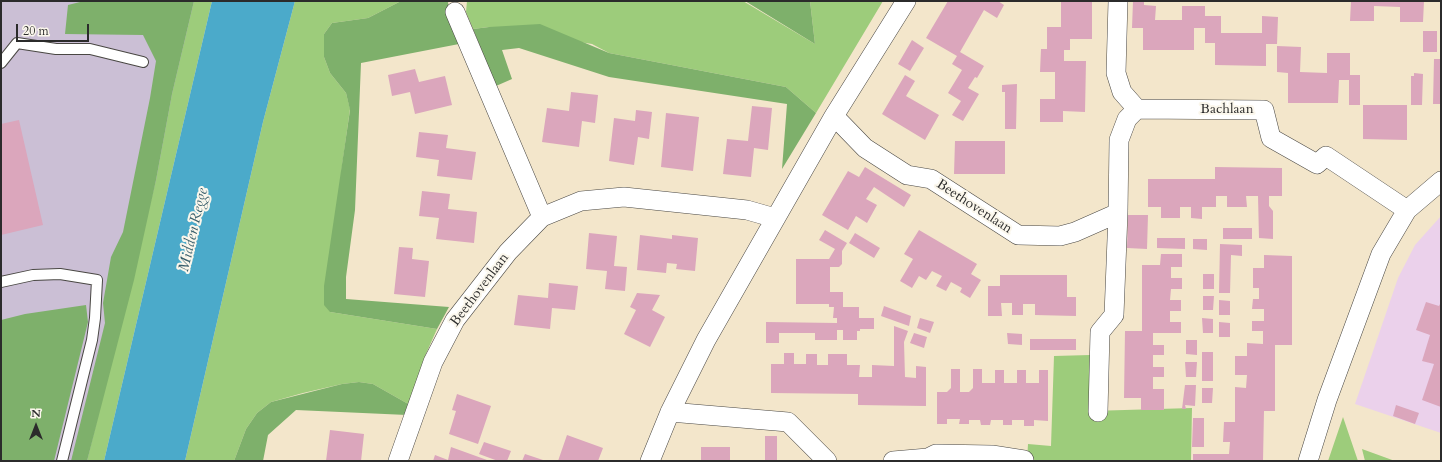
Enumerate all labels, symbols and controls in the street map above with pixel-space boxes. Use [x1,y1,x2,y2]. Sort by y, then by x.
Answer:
scale bar [18,16,91,42]
text: 20 m [23,23,49,39]
street label: Bachlaan [1200,102,1254,118]
street label: Beethovenlaan [933,176,1015,238]
water label: Midden Regge [176,187,212,273]
street label: Beethovenlaan [447,250,513,330]
north arrow [16,406,56,446]
text: N [31,406,41,421]

